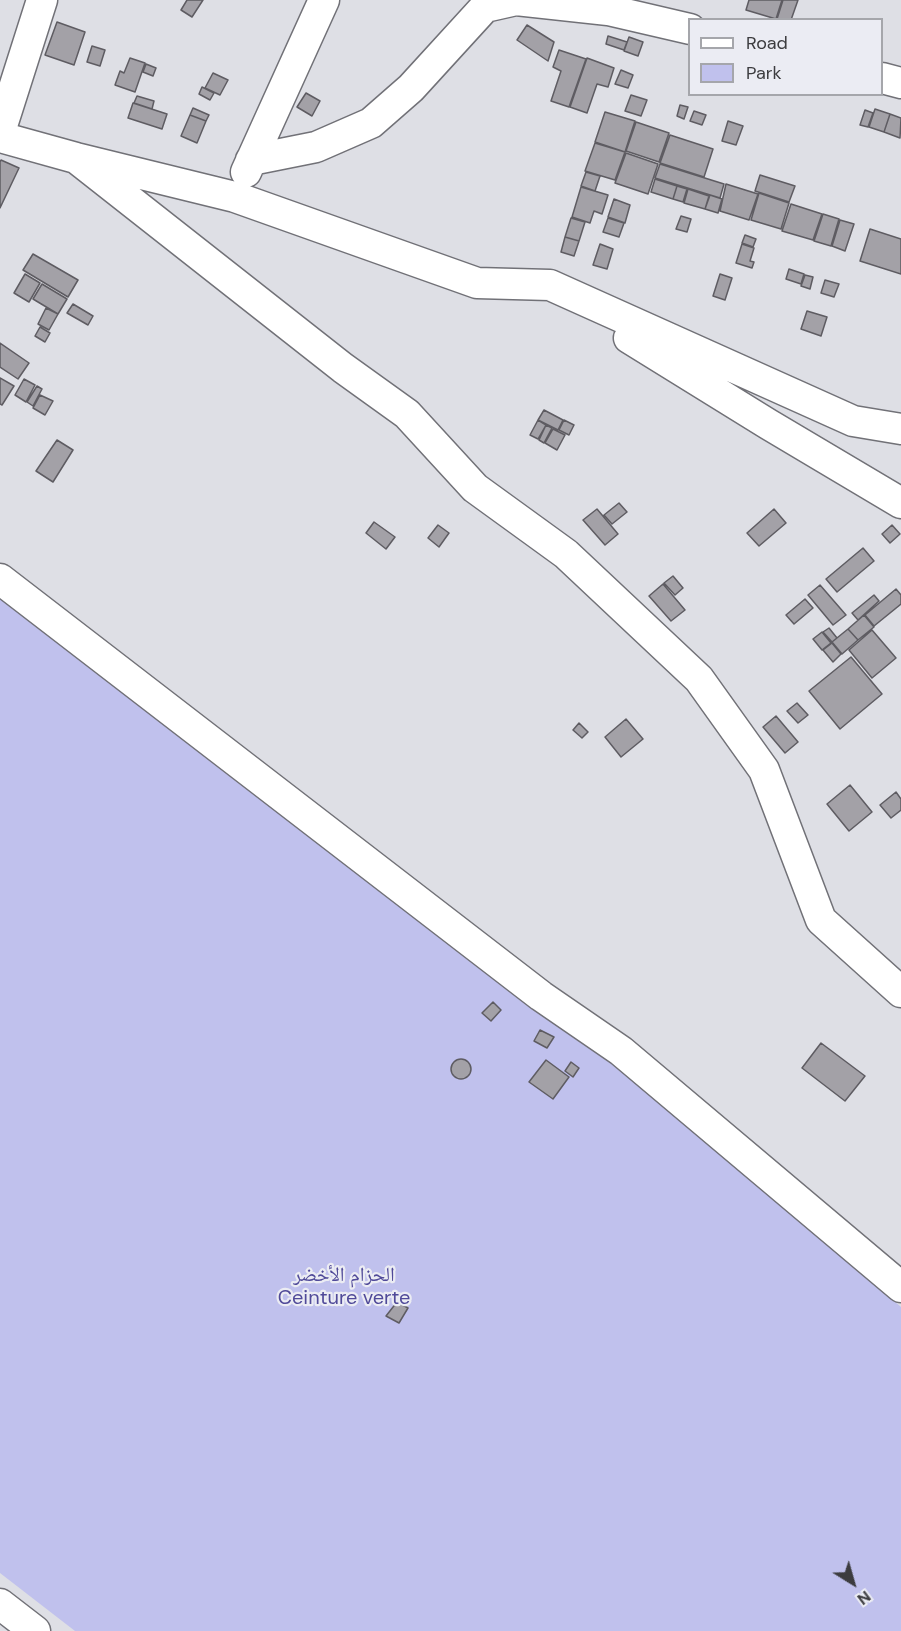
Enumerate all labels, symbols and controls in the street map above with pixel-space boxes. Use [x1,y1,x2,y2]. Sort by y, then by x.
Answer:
legend [688,18,883,96]
text: Road [746,31,788,55]
text: Park [746,61,782,85]
park label: الحزام الأخضر Ceinture verte [278,1264,410,1311]
north arrow [823,1553,883,1613]
text: N [853,1586,875,1610]

